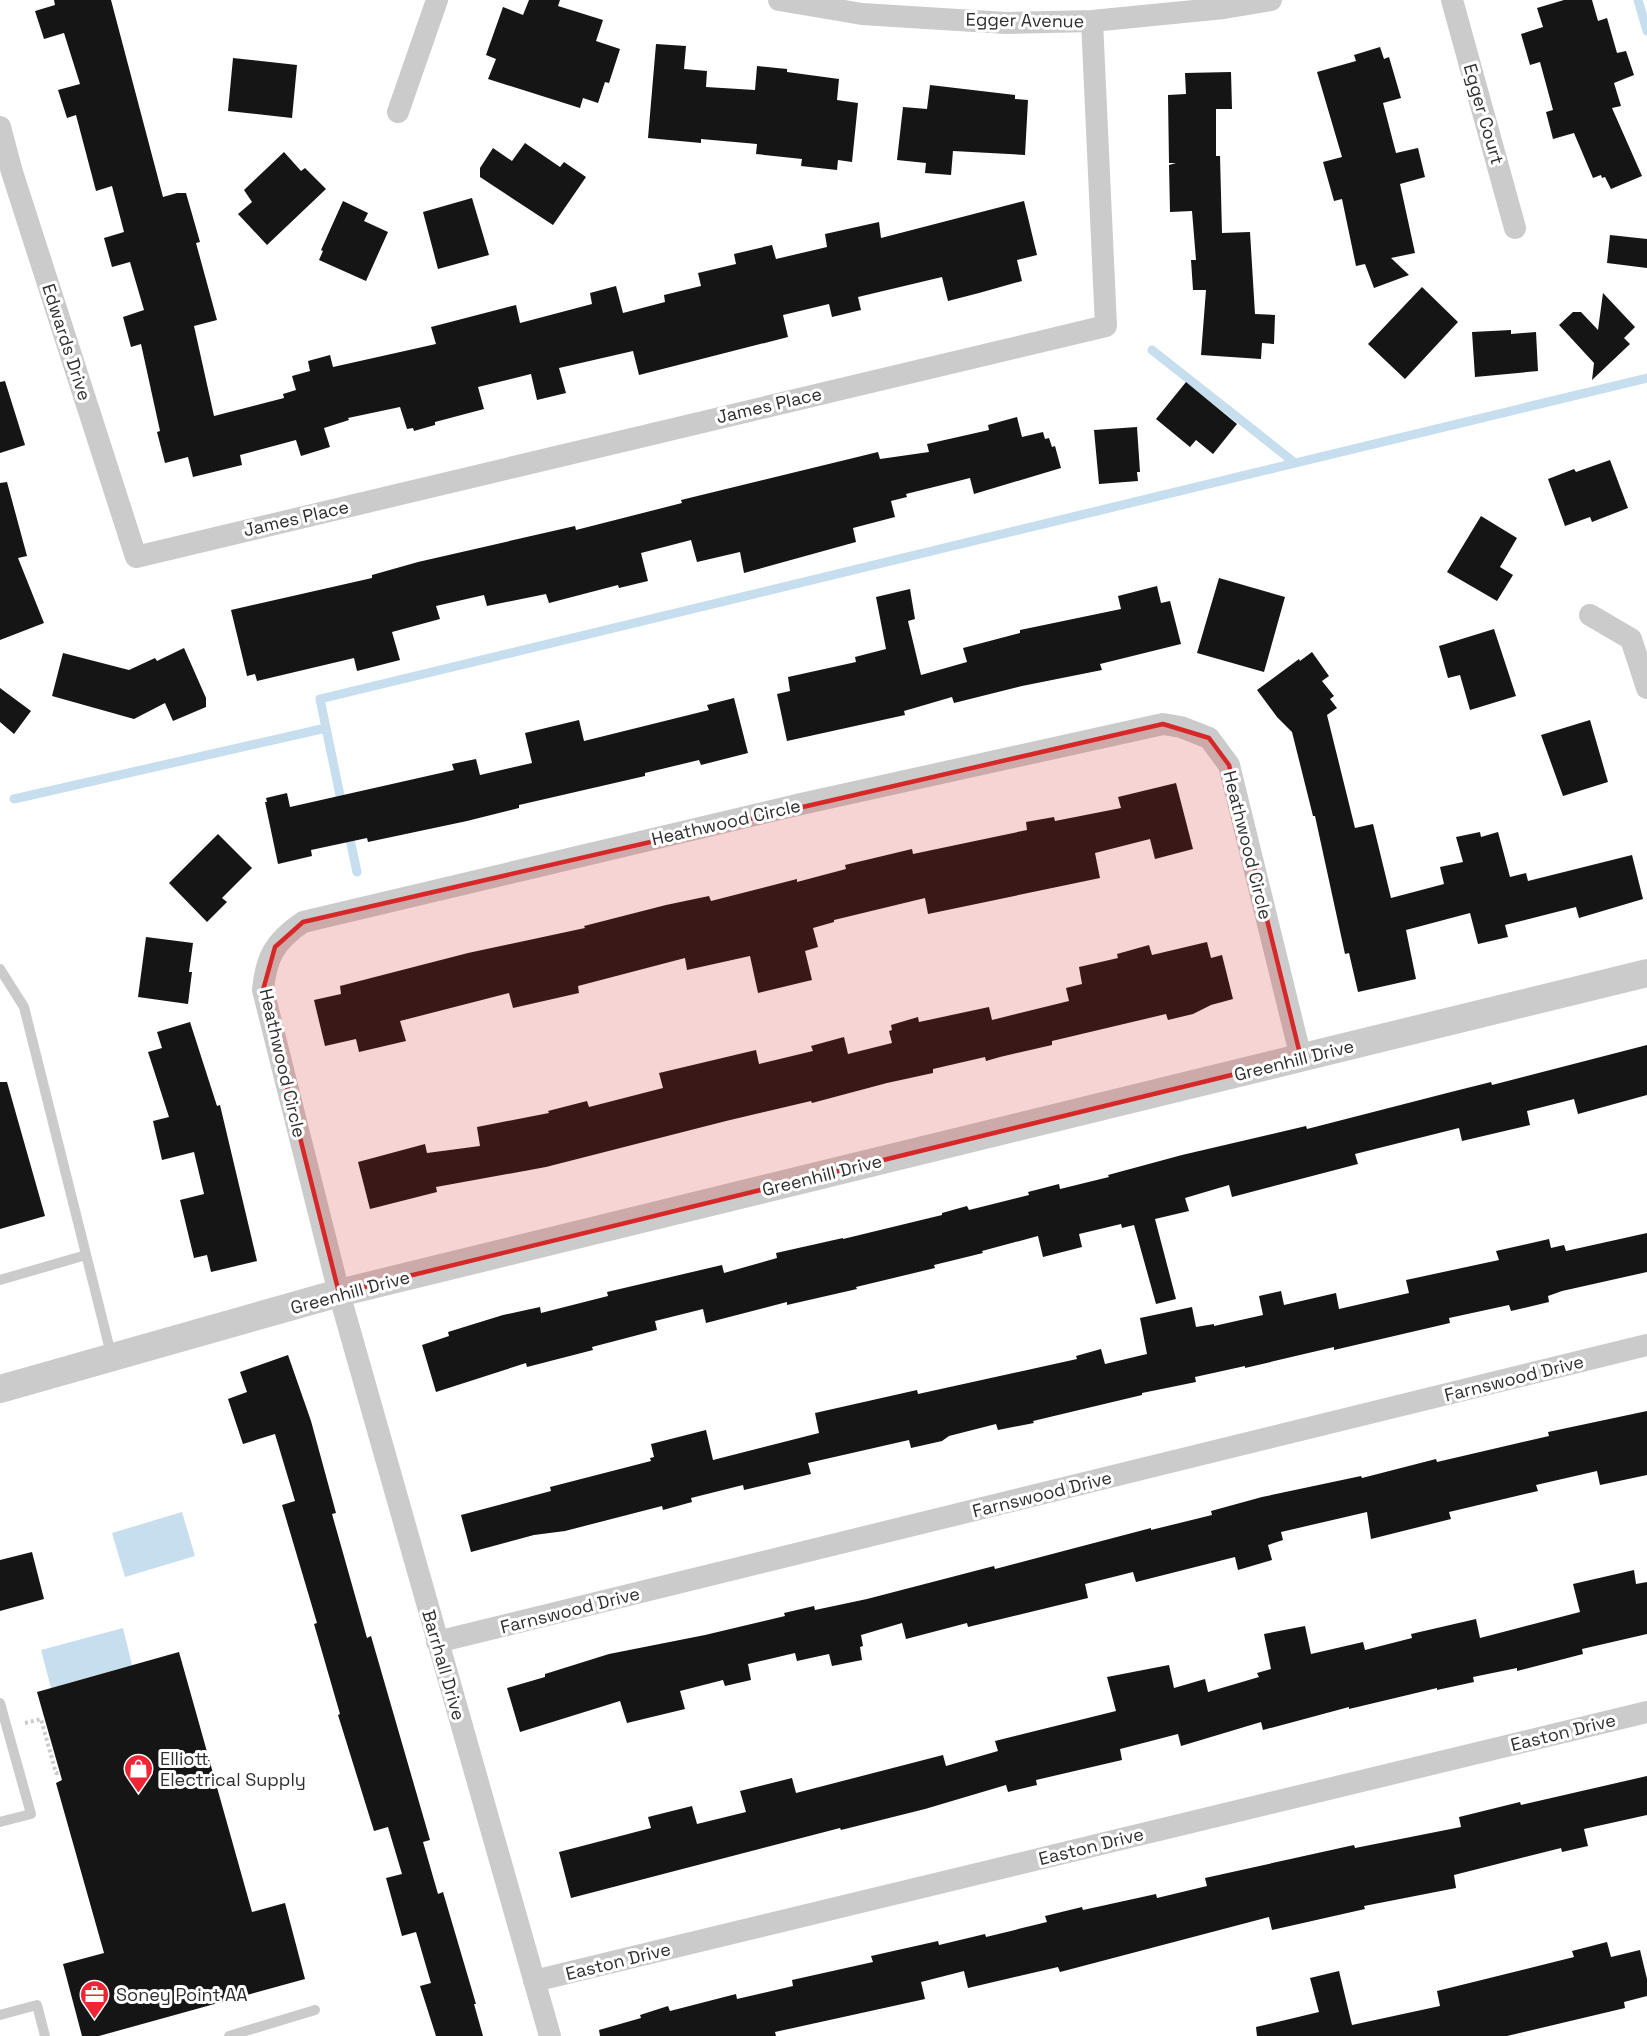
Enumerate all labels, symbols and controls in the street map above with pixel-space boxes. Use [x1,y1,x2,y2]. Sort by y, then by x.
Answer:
street label: Egger Avenue [965,7,1085,33]
street label: Egger Court [1459,61,1509,167]
street label: Edwards Drive [37,281,97,403]
street label: James Place [714,382,824,428]
street label: James Place [241,495,351,541]
street label: Heathwood Circle [1218,768,1278,922]
street label: Heathwood Circle [649,794,803,850]
street label: Heathwood Circle [255,986,311,1140]
street label: Greenhill Drive [1232,1034,1356,1086]
street label: Greenhill Drive [760,1149,884,1201]
street label: Greenhill Drive [288,1265,412,1319]
street label: Farnswood Drive [1442,1350,1586,1406]
street label: Farnswood Drive [970,1466,1114,1522]
street label: Farnswood Drive [498,1582,642,1638]
street label: Barrhall Drive [417,1607,471,1723]
street label: Easton Drive [1508,1708,1618,1756]
place label: Elliott Electrical Supply [160,1747,306,1791]
shop icon: Elliott Electrical Supply [123,1752,155,1794]
street label: Easton Drive [1036,1822,1146,1870]
street label: Easton Drive [563,1937,673,1985]
office icon: Soney Point AA [79,1978,111,2020]
place label: Soney Point AA [116,1983,248,2006]

